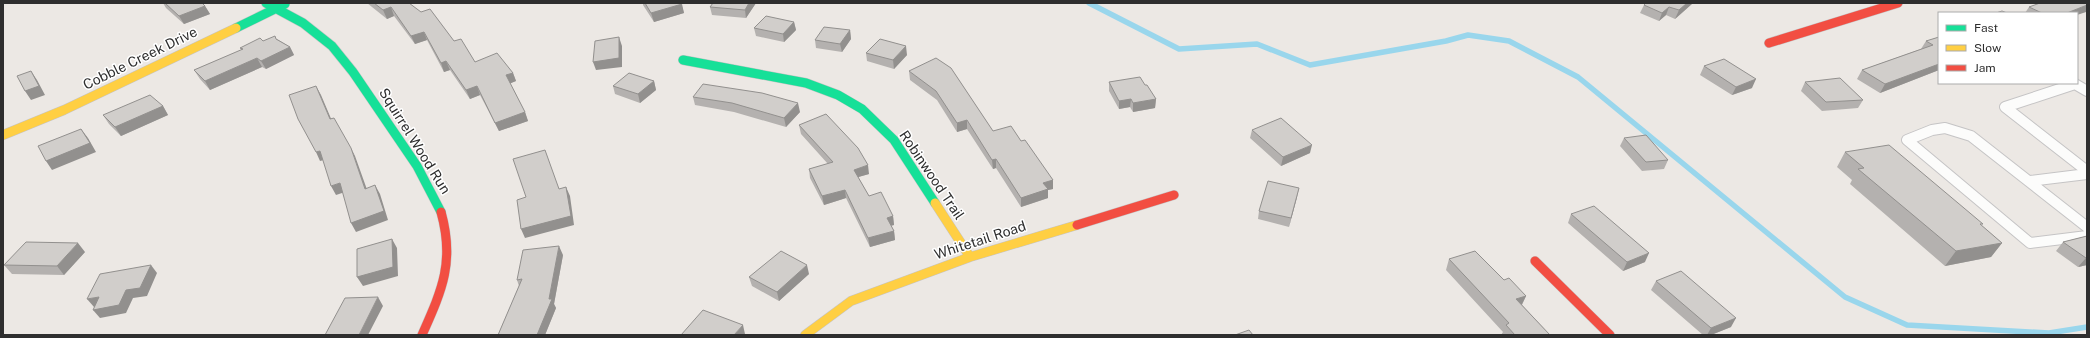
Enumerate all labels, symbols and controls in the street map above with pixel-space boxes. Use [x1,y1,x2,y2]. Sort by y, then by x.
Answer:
legend [1938,12,2078,84]
text: Fast [1974,21,1999,35]
street label: Cobble Creek Drive [80,23,200,93]
text: Slow [1974,41,2002,55]
text: Jam [1974,61,1996,75]
street label: Squirrel Wood Run [376,85,454,197]
street label: Robinwood Trail [896,127,968,223]
street label: Whitetail Road [932,218,1028,262]

